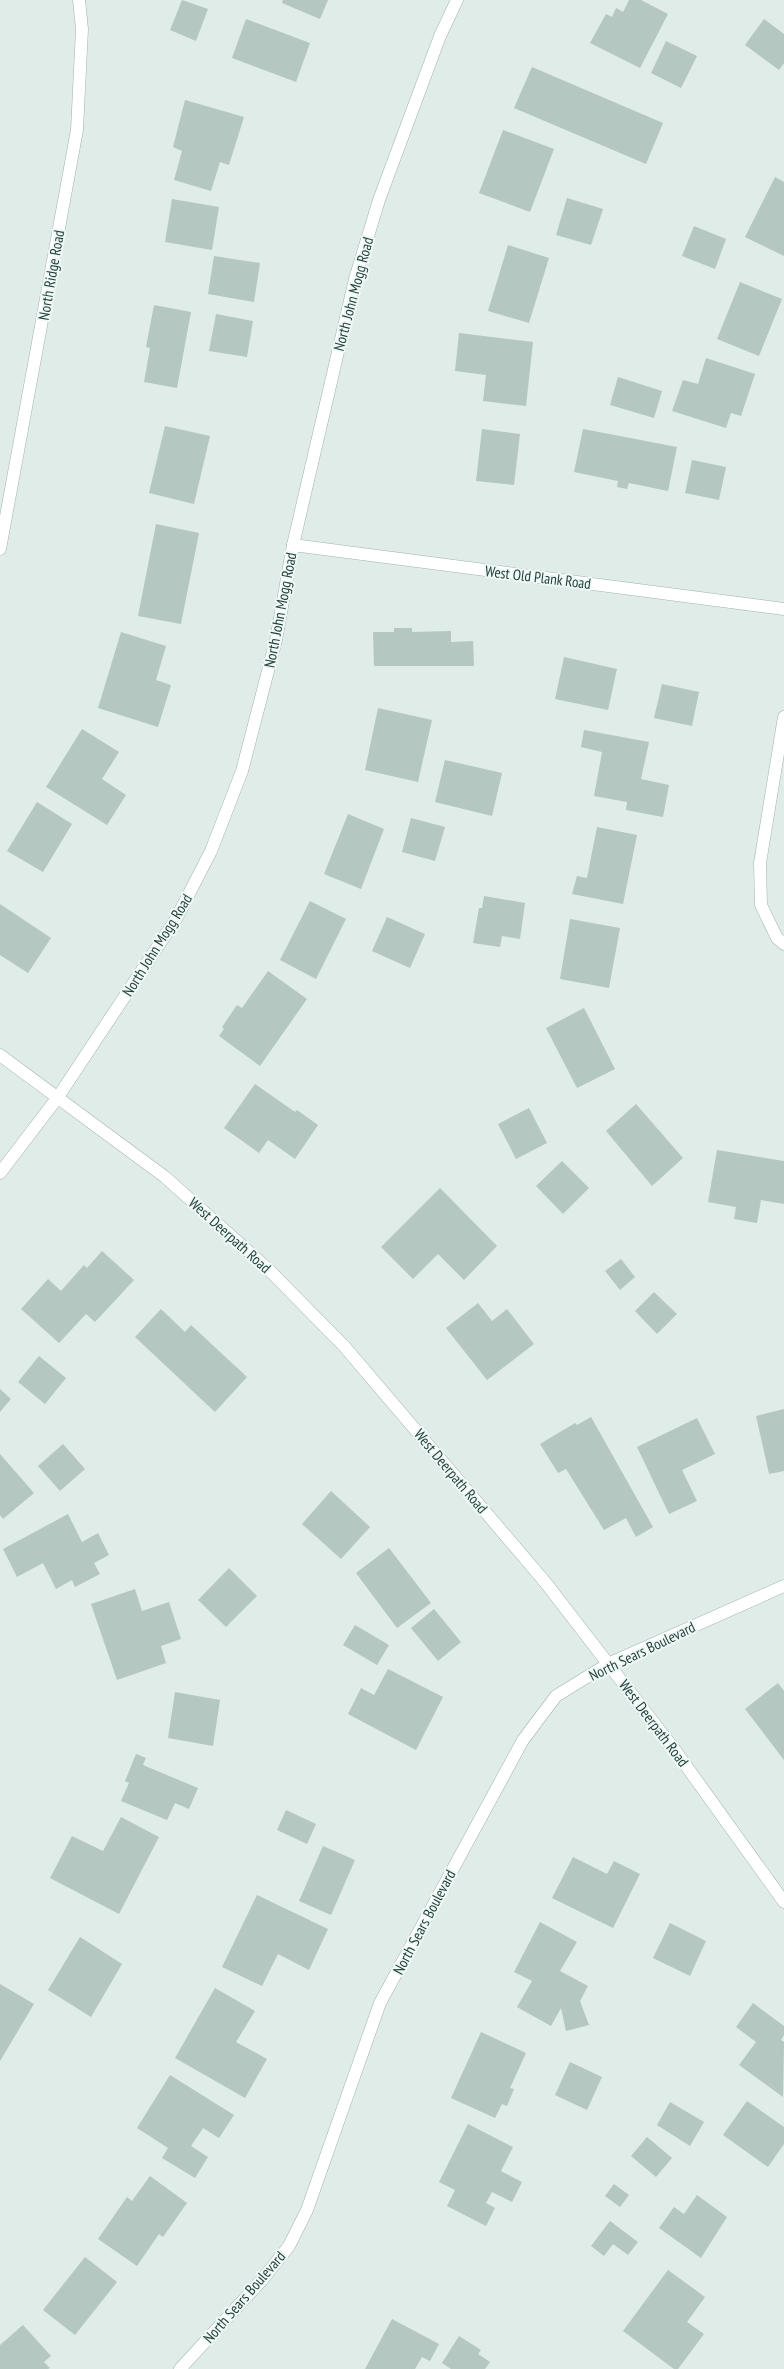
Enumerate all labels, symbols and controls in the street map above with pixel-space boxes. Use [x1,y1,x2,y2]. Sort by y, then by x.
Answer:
street label: North Ridge Road [34,228,68,322]
street label: North John Mogg Road [329,235,377,353]
street label: North John Mogg Road [259,551,301,669]
street label: West Old Plank Road [484,561,592,593]
street label: North John Mogg Road [118,890,196,1000]
street label: West Deerpath Road [185,1193,275,1277]
street label: West Deerpath Road [410,1425,492,1517]
street label: North Sears Boulevard [586,1617,698,1685]
street label: West Deerpath Road [615,1676,693,1770]
street label: North Sears Boulevard [388,1866,460,1978]
street label: North Sears Boulevard [199,2247,289,2347]

